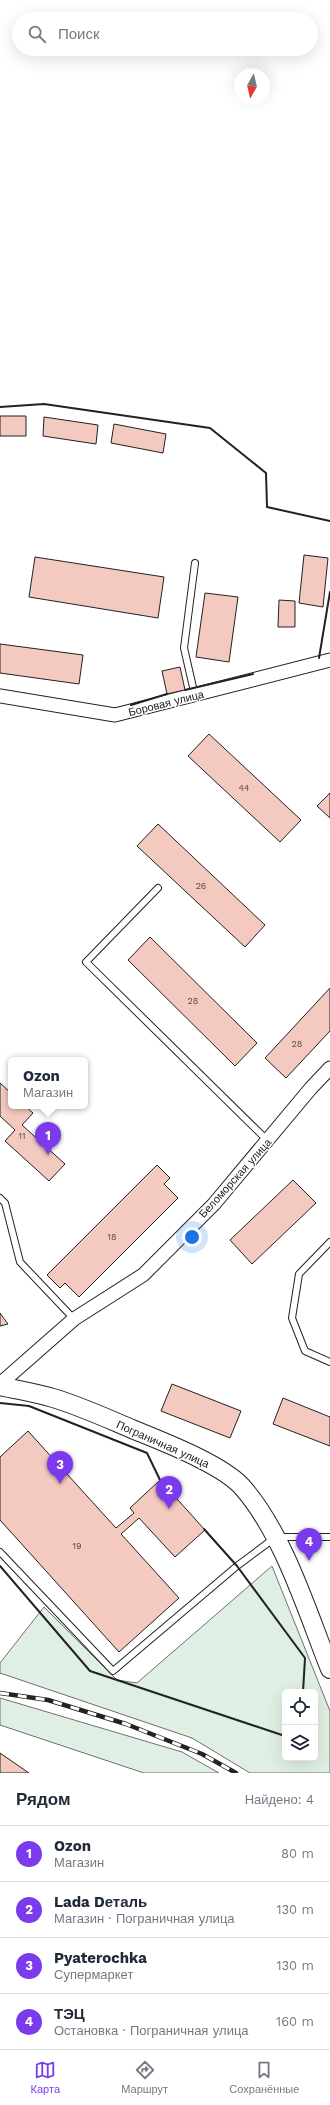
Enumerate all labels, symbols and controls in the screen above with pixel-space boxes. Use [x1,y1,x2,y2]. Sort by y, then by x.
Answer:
search box [12,12,318,56]
icon: search [26,23,48,45]
text: Поиск [58,25,100,43]
north arrow [234,68,270,104]
street label: Боровая улица [127,688,206,719]
house number: 44 [239,783,250,793]
house number: 26 [196,881,206,891]
house number: 28 [188,996,198,1006]
house number: 28 [292,1039,302,1049]
popup [8,1057,88,1109]
text: Ozon [23,1067,60,1085]
text: Магазин [23,1085,73,1100]
pin: 1 [35,1122,61,1155]
house number: 11 [18,1131,26,1141]
street label: Беломорская улица [196,1135,275,1221]
your location [182,1227,202,1247]
house number: 18 [107,1232,117,1242]
street label: Пограничная улица [114,1418,212,1471]
pin: 3 [47,1451,73,1484]
pin: 2 [156,1476,182,1509]
pin: 4 [296,1528,322,1561]
house number: 19 [72,1541,82,1551]
map controls [282,1689,318,1761]
button: locate [282,1689,318,1725]
button: layers [282,1725,318,1761]
text: Рядом [16,1789,71,1809]
text: Найдено: 4 [245,1792,314,1807]
text: Ozon [54,1837,91,1855]
text: 1 [26,1846,32,1861]
text: 80 m [281,1846,314,1861]
text: Магазин [54,1855,104,1870]
text: Lada Dеталь [54,1893,147,1911]
text: 2 [25,1902,33,1917]
text: 130 m [276,1902,314,1917]
text: Магазин · Пограничная улица [54,1911,235,1926]
text: Pyaterochka [54,1949,147,1967]
text: 3 [25,1958,33,1973]
text: 130 m [276,1958,314,1973]
text: Супермаркет [54,1967,133,1982]
text: ТЭЦ [54,2005,85,2023]
text: 4 [25,2014,33,2029]
text: 160 m [276,2014,314,2029]
text: Остановка · Пограничная улица [54,2023,249,2038]
tab: Карта [31,2059,60,2096]
tab: Маршрут [121,2059,168,2096]
tab: Сохранённые [229,2059,299,2096]

